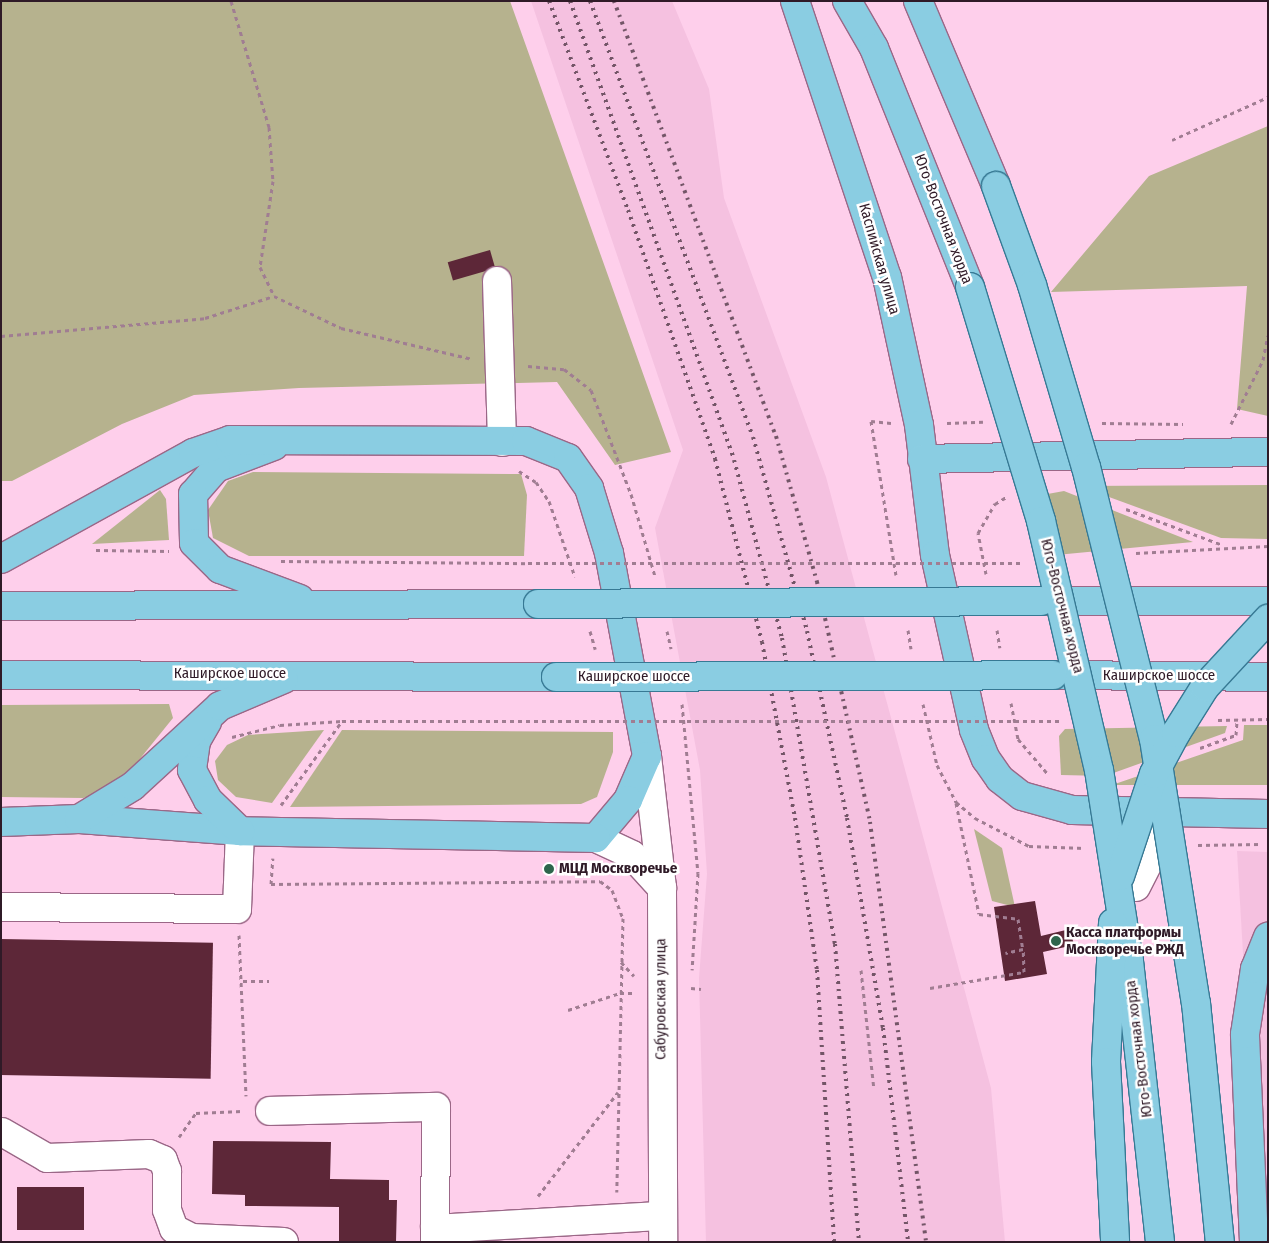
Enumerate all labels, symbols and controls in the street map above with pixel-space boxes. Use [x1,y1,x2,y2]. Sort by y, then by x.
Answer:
street label: Юго-Восточная хорда [910,151,976,287]
street label: Каспийская улица [855,201,903,317]
street label: Юго-Восточная хорда [1037,537,1087,675]
street label: Каширское шоссе [174,665,286,683]
street label: Каширское шоссе [1103,667,1215,685]
street label: Каширское шоссе [578,668,690,686]
place label: МЦД Москворечье [559,860,677,878]
marker: МЦД Москворечье [543,863,555,875]
place label: Касса платформы Москворечье РЖД [1066,923,1184,958]
marker: Касса платформы Москворечье РЖД [1050,935,1062,947]
street label: Сабуровская улица [652,938,670,1060]
street label: Юго-Восточная хорда [1122,979,1156,1119]

